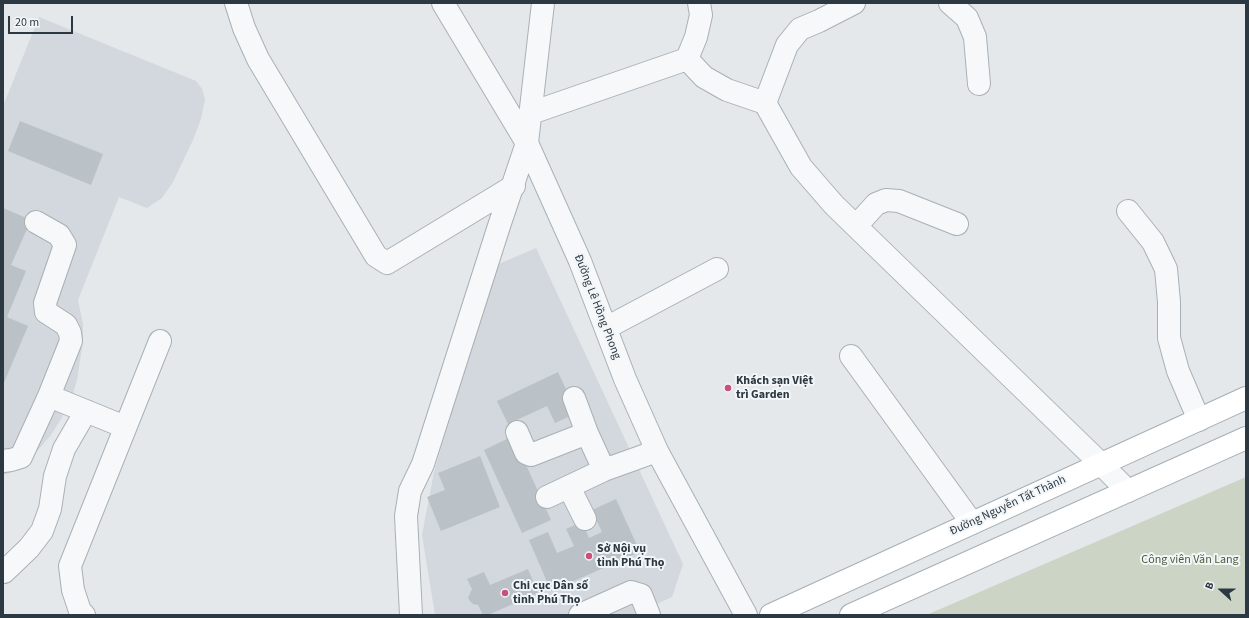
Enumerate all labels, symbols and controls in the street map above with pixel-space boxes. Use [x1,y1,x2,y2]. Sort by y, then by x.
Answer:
scale bar [10,8,75,34]
text: 20 m [15,14,39,31]
street label: Đường Lê Hồng Phong [570,252,624,362]
place label: Khách sạn Việt trì Garden [736,374,813,402]
marker: Khách sạn Việt trì Garden [723,383,733,393]
street label: Đường Nguyễn Tất Thành [948,473,1068,539]
place label: Sở Nội vụ tỉnh Phú Thọ [597,542,664,570]
marker: Sở Nội vụ tỉnh Phú Thọ [584,551,594,561]
park label: Công viên Văn Lang [1141,553,1239,567]
north arrow [1201,570,1241,610]
place label: Chi cục Dân số tỉnh Phú Thọ [513,579,588,607]
text: B [1201,580,1218,591]
marker: Chi cục Dân số tỉnh Phú Thọ [500,588,510,598]

